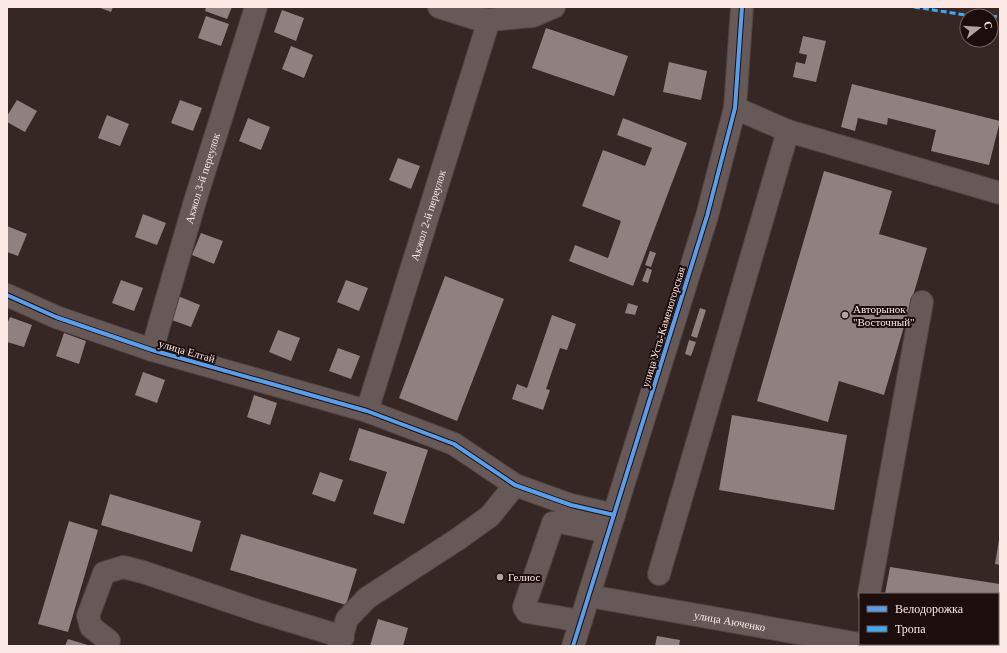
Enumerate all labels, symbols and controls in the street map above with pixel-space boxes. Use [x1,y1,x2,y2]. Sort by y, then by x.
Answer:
north arrow [959,8,999,48]
text: С [982,20,995,31]
street label: Акжол 3-й переулок [183,131,222,225]
street label: Акжол 2-й переулок [408,168,448,262]
street label: улица Усть-Каменогорская [639,265,687,389]
place label: Авторынок "Восточный" [853,303,915,328]
marker: Авторынок "Восточный" [840,310,850,320]
street label: улица Елтай [158,337,217,365]
place label: Гелиос [508,571,541,583]
marker: Гелиос [495,572,505,582]
legend [859,593,999,645]
text: Велодорожка [895,602,964,616]
street label: улица Аюченко [693,609,767,633]
text: Тропа [895,622,926,636]

